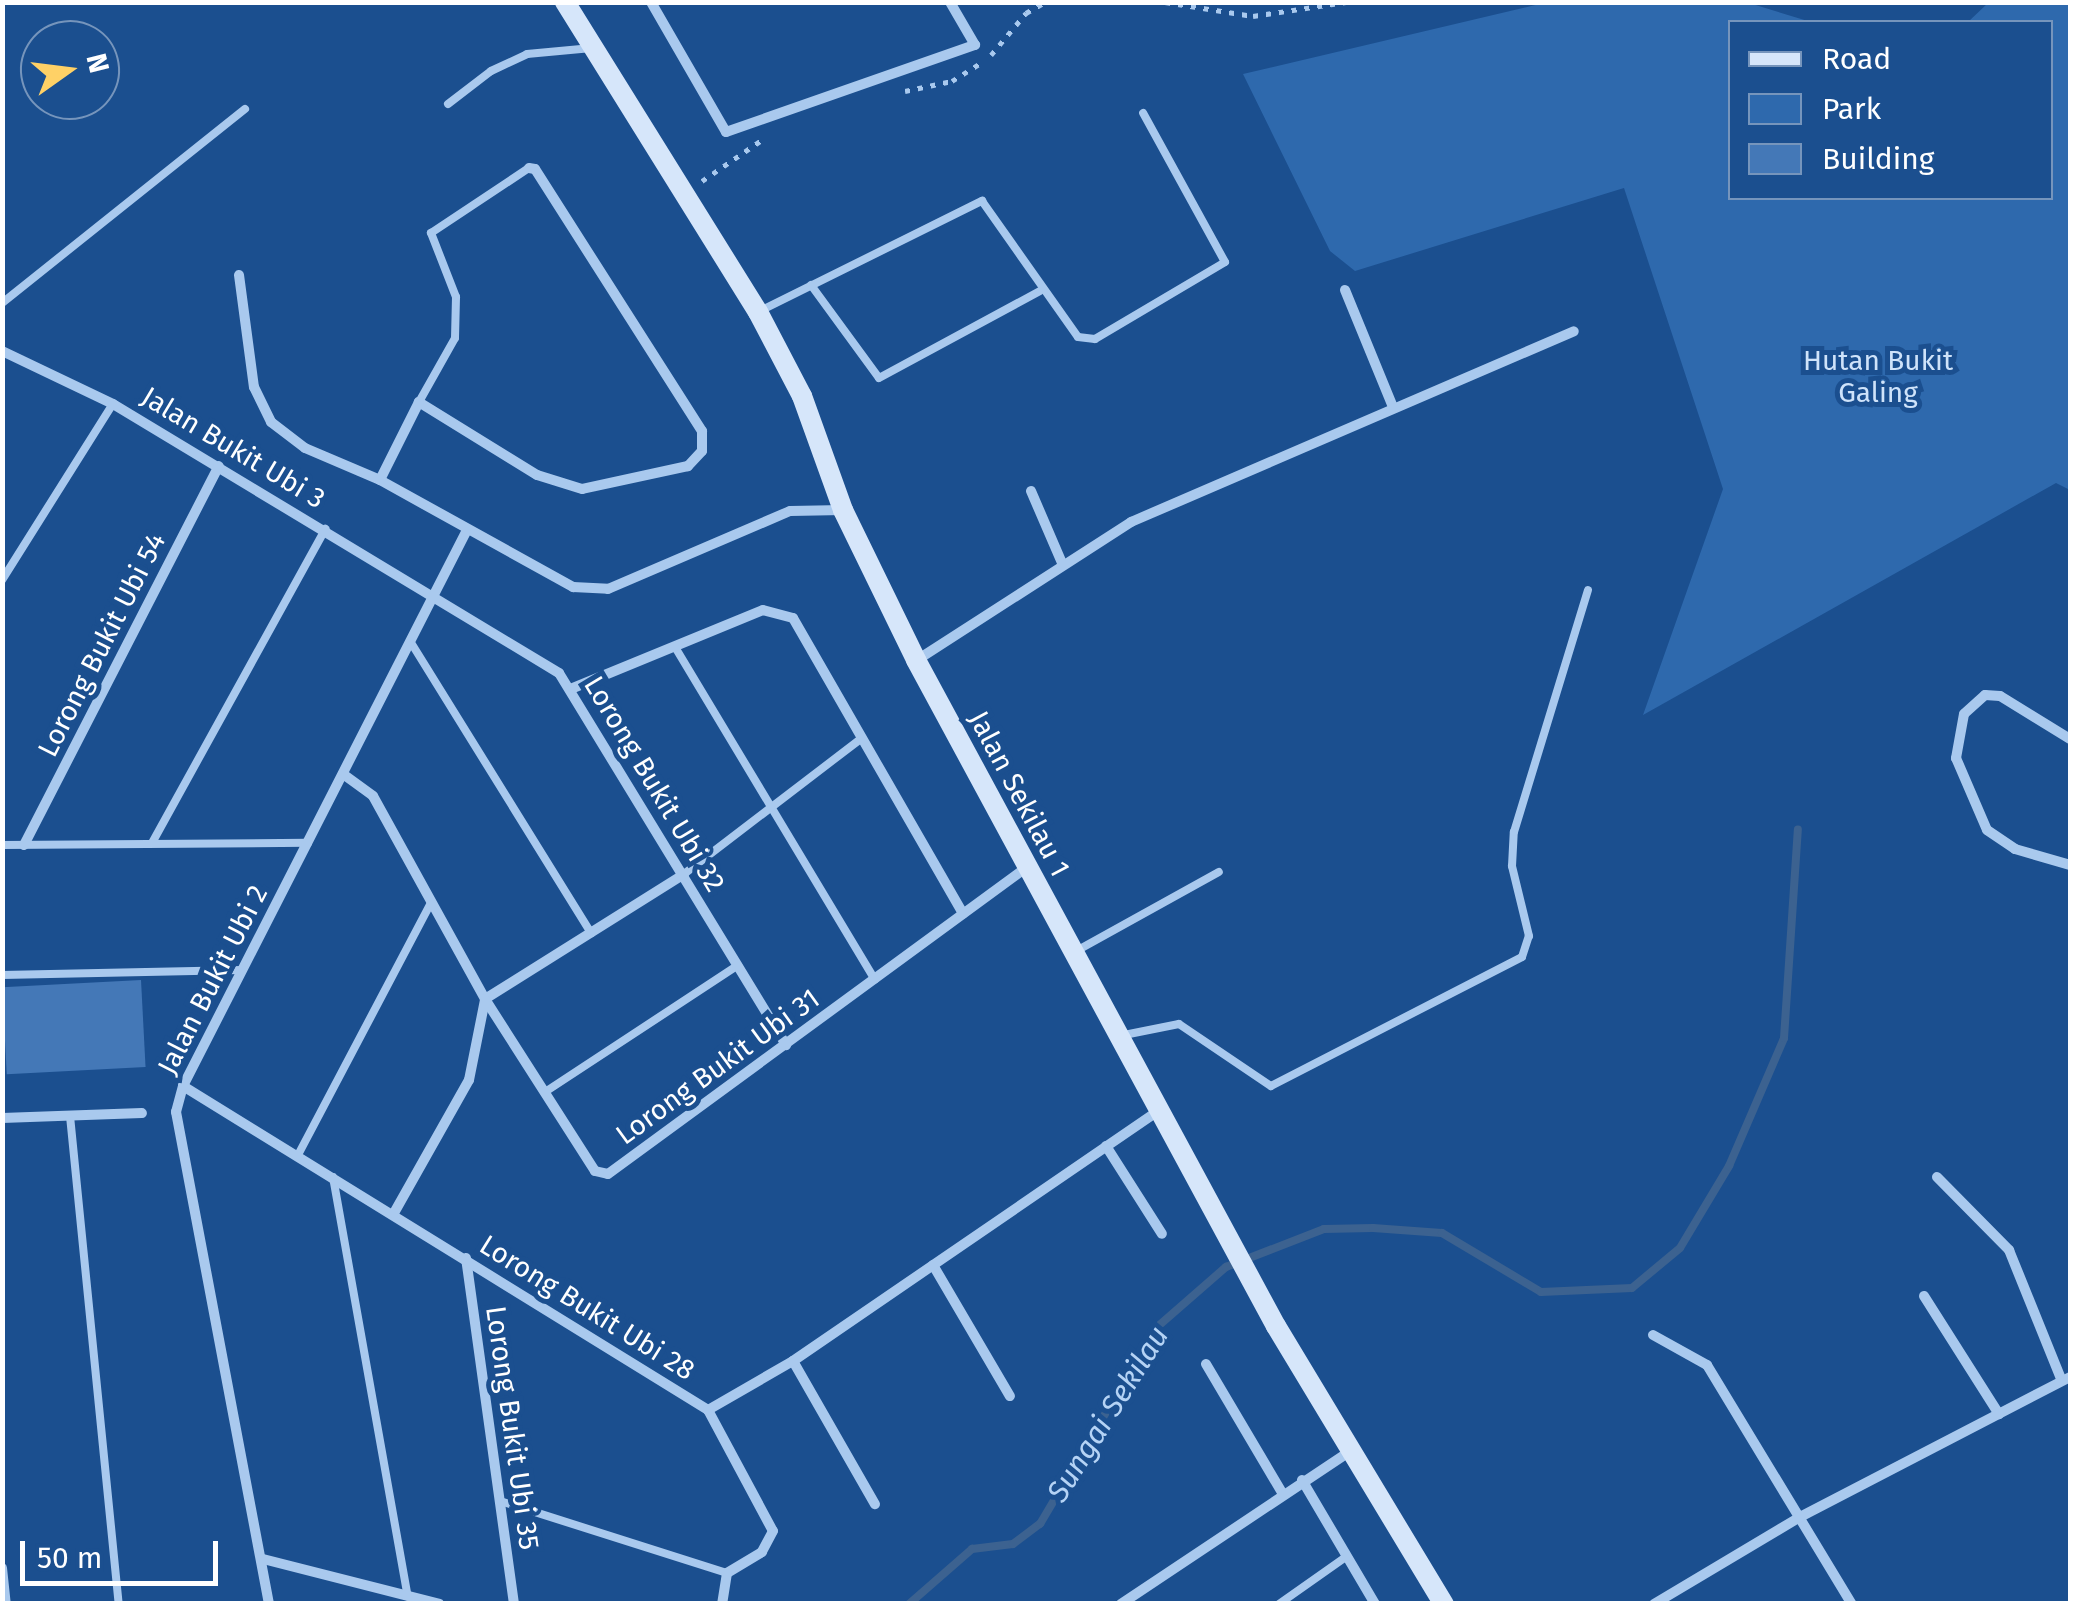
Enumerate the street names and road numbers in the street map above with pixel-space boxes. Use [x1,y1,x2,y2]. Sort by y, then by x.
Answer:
street label: Jalan Bukit Ubi 3 [135,380,331,516]
street label: Lorong Bukit Ubi 54 [31,527,173,763]
street label: Lorong Bukit Ubi 32 [576,670,732,898]
street label: Jalan Sekilau 1 [961,706,1077,882]
street label: Jalan Bukit Ubi 2 [151,880,275,1080]
street label: Lorong Bukit Ubi 31 [610,982,826,1152]
street label: Lorong Bukit Ubi 28 [473,1228,701,1388]
street label: Lorong Bukit Ubi 35 [478,1304,546,1552]

